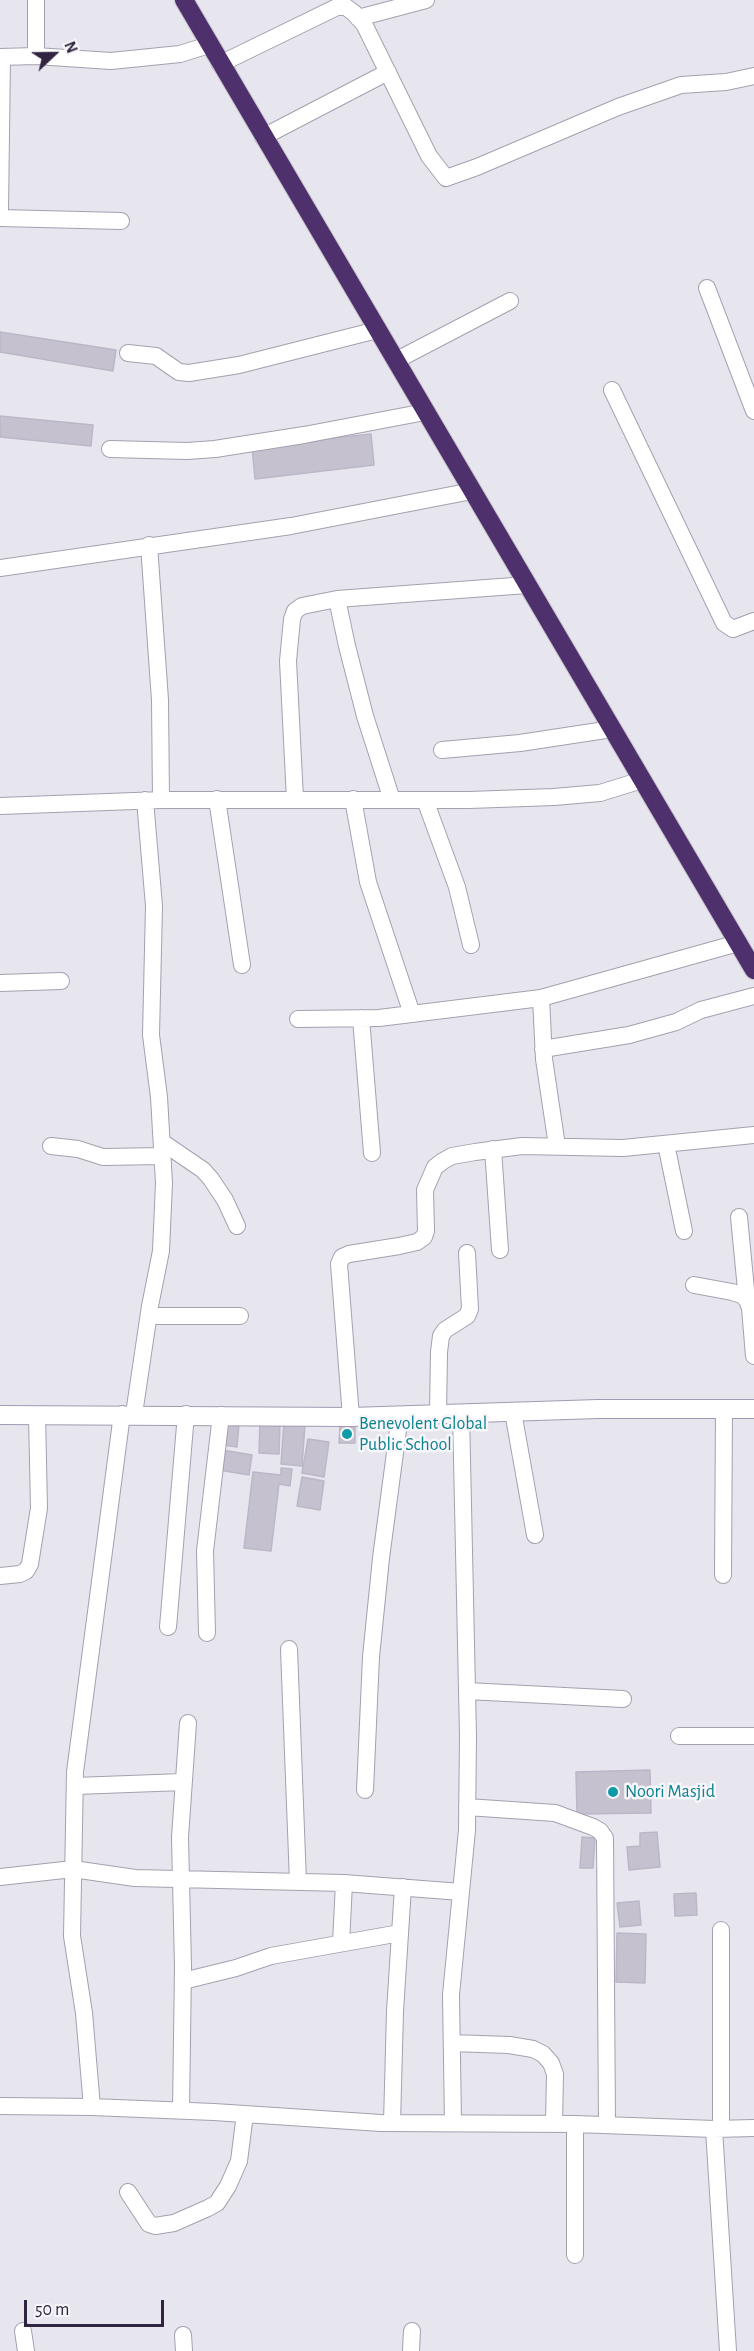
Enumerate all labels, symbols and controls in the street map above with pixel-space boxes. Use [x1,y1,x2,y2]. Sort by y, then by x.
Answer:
north arrow [24,24,84,84]
text: N [61,39,80,55]
place label: Benevolent Global Public School [359,1413,487,1456]
marker: Benevolent Global Public School [340,1427,354,1441]
place label: Noori Masjid [625,1781,715,1803]
marker: Noori Masjid [606,1785,620,1799]
scale bar [27,2288,166,2326]
text: 50 m [35,2301,69,2319]

